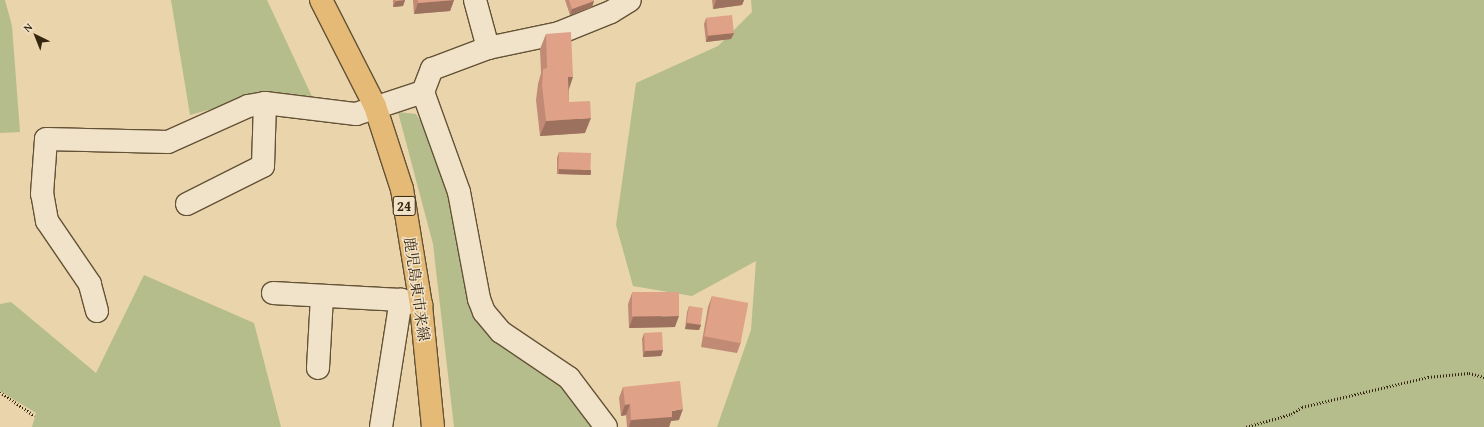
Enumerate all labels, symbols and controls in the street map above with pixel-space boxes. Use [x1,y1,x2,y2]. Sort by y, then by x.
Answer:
north arrow [16,16,56,56]
text: N [20,19,36,36]
road number: 24 [392,194,416,218]
street label: 鹿児島東市来線 [401,236,433,342]

